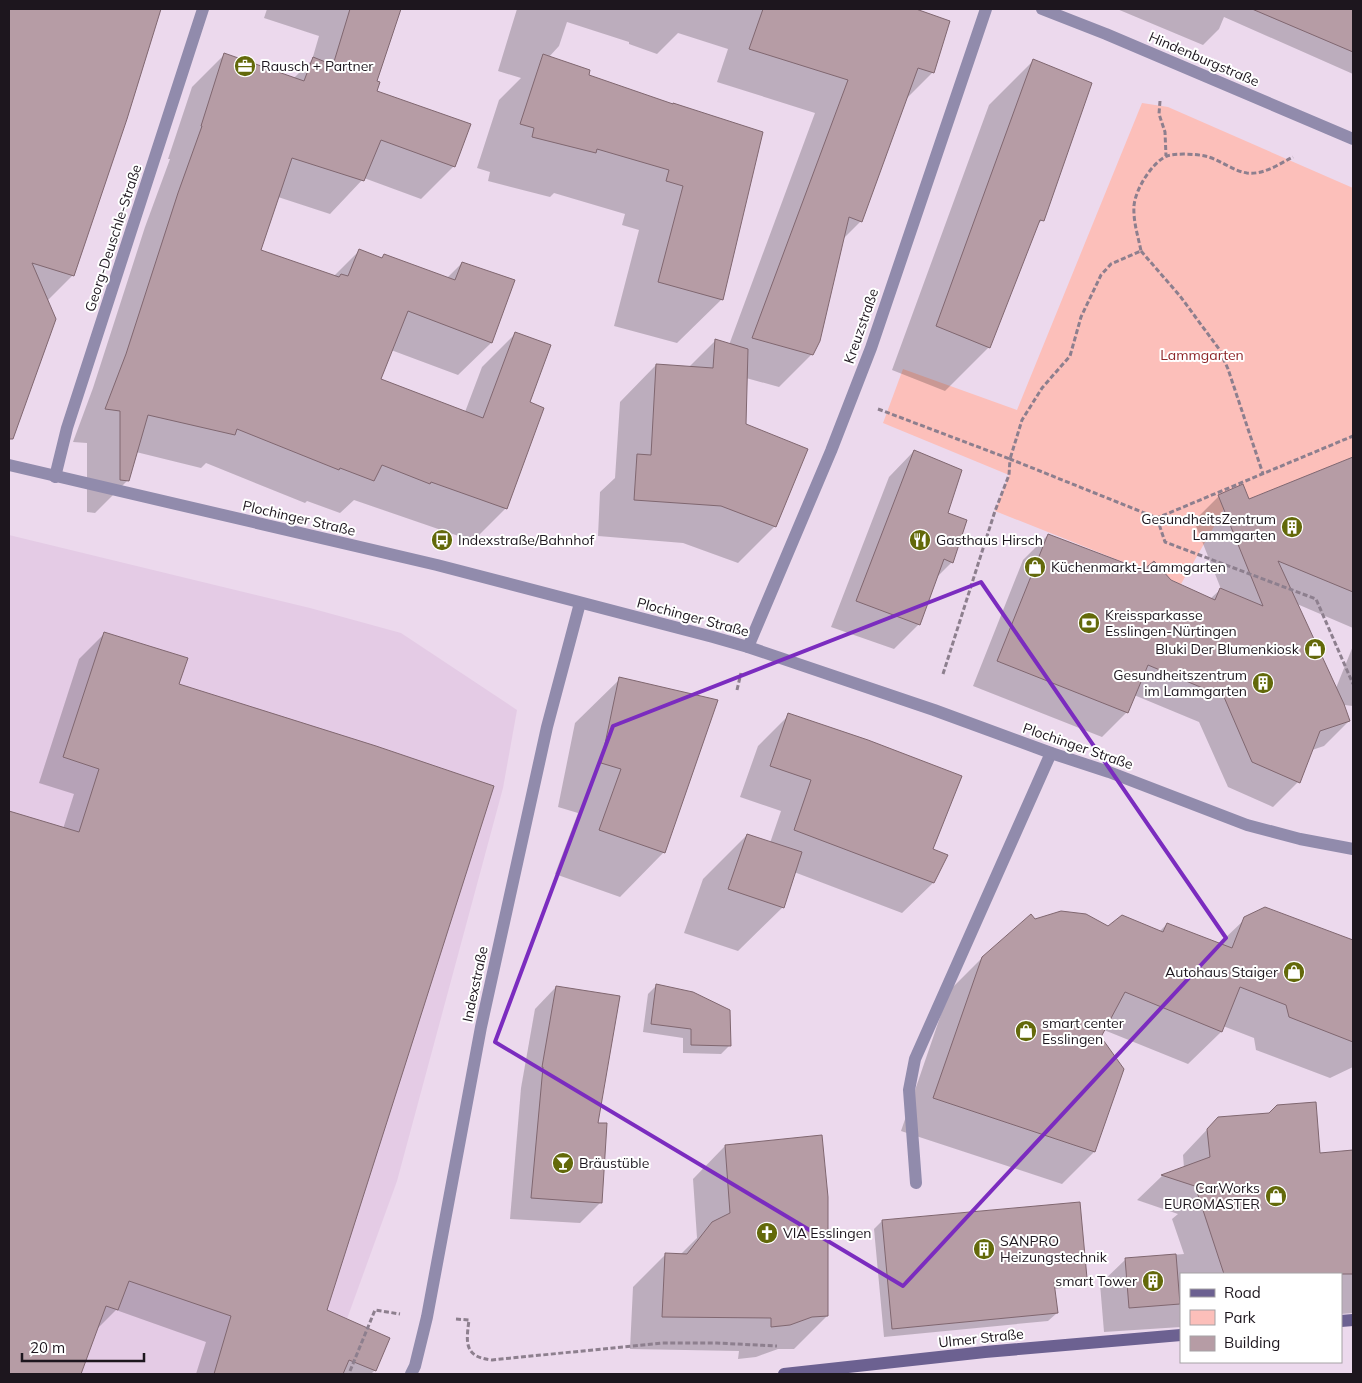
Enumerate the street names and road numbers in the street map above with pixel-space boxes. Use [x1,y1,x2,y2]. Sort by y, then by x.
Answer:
street label: Hindenburgstraße [1146,28,1262,90]
street label: Georg-Deuschle-Straße [81,162,145,314]
street label: Kreuzstraße [840,286,882,366]
street label: Plochinger Straße [241,496,357,540]
street label: Plochinger Straße [635,593,751,641]
street label: Plochinger Straße [1021,719,1135,773]
street label: Indexstraße [458,945,492,1023]
street label: Ulmer Straße [937,1325,1025,1351]

